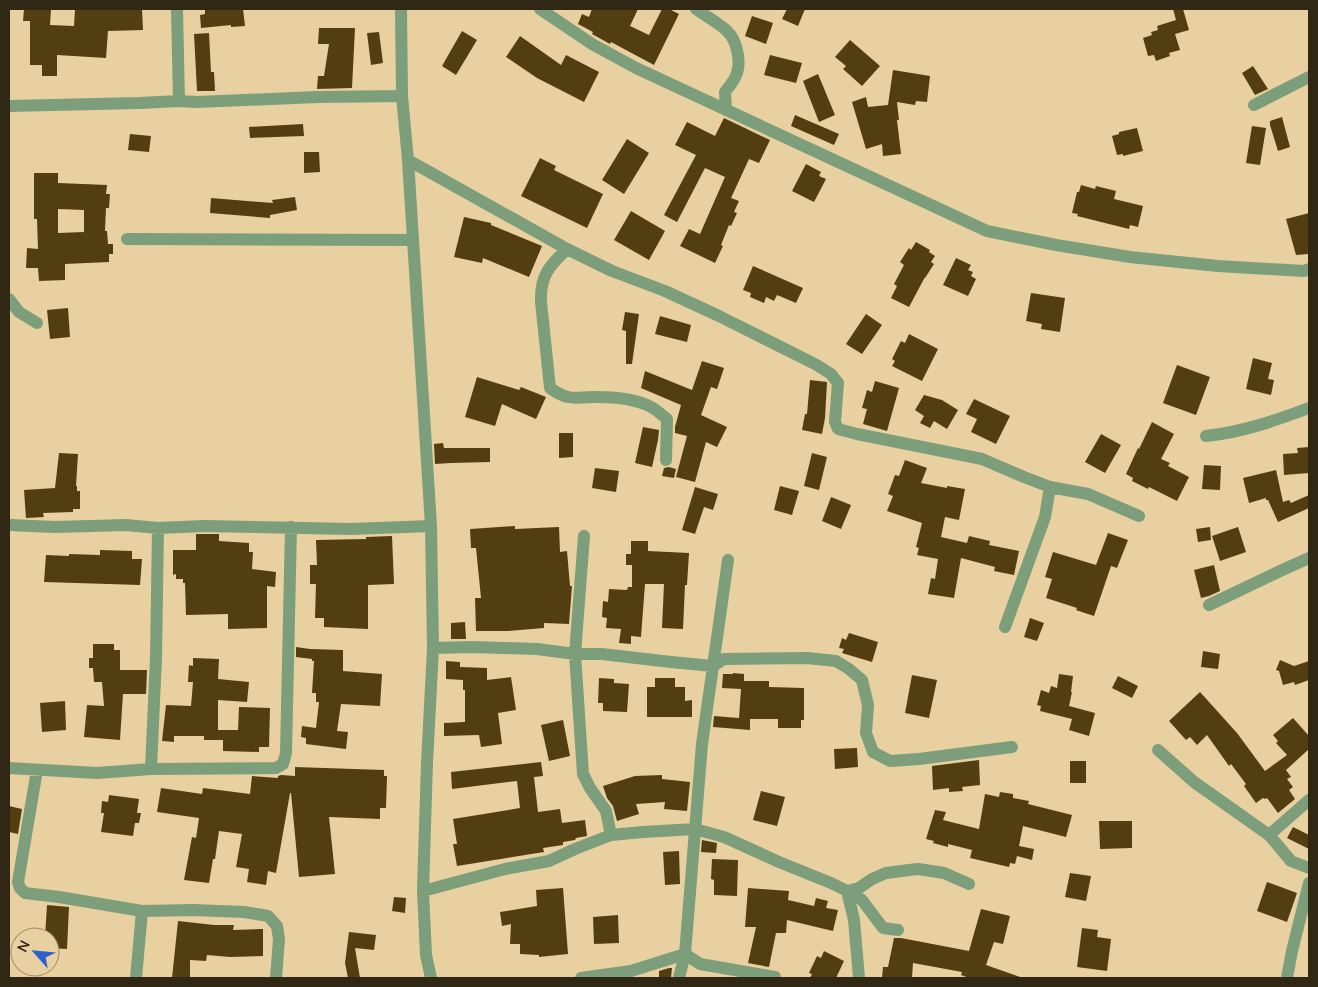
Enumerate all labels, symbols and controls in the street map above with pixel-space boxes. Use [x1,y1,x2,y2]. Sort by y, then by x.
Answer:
north arrow [10,927,60,977]
text: N [13,937,33,955]

